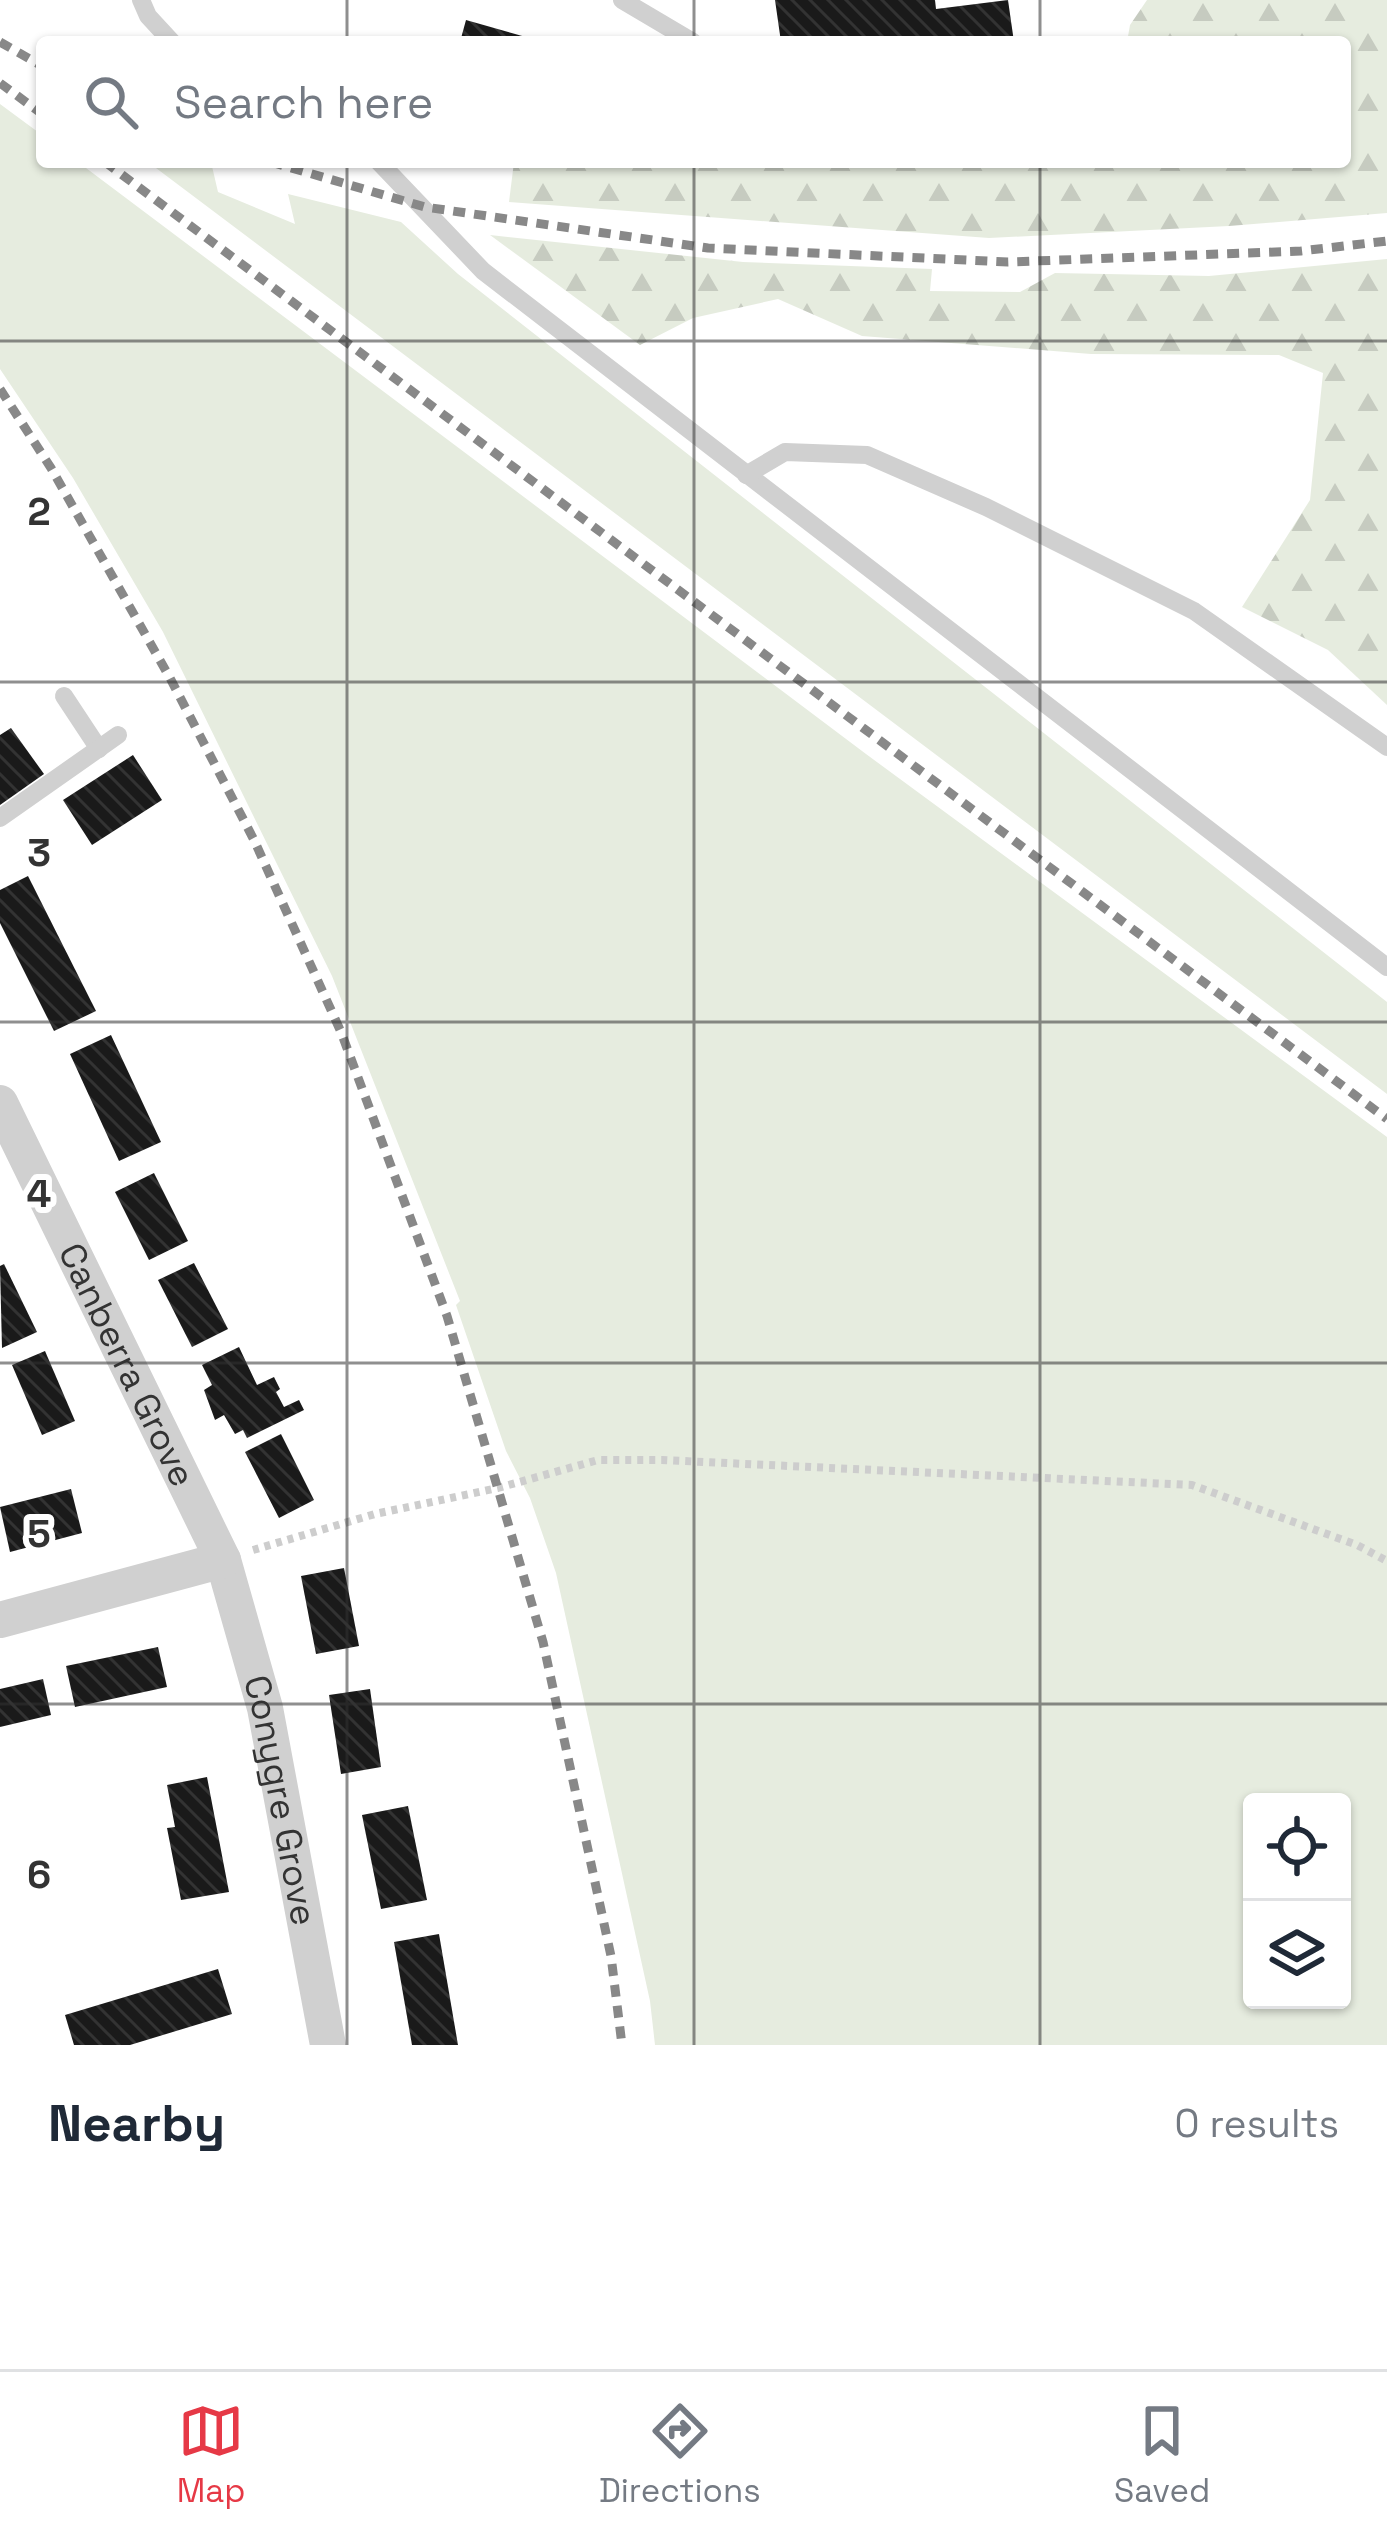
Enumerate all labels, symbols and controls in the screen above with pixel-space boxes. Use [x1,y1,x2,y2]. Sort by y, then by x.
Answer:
search box [36,36,1351,168]
icon: search [78,69,144,135]
text: Search here [174,74,433,131]
text: 2 [27,487,51,536]
text: 3 [27,828,51,877]
text: 4 [27,1169,51,1218]
street label: Canberra Grove [48,1236,206,1494]
text: 5 [27,1509,51,1558]
street label: Conygre Grove [233,1670,327,1929]
map controls [1243,1793,1351,2009]
button: locate [1243,1793,1351,1901]
text: 6 [27,1850,51,1899]
button: layers [1243,1901,1351,2009]
text: Nearby [48,2091,225,2156]
text: 0 results [1174,2099,1339,2148]
tab: Map [177,2398,245,2512]
tab: Directions [599,2398,761,2512]
tab: Saved [1114,2398,1210,2512]

